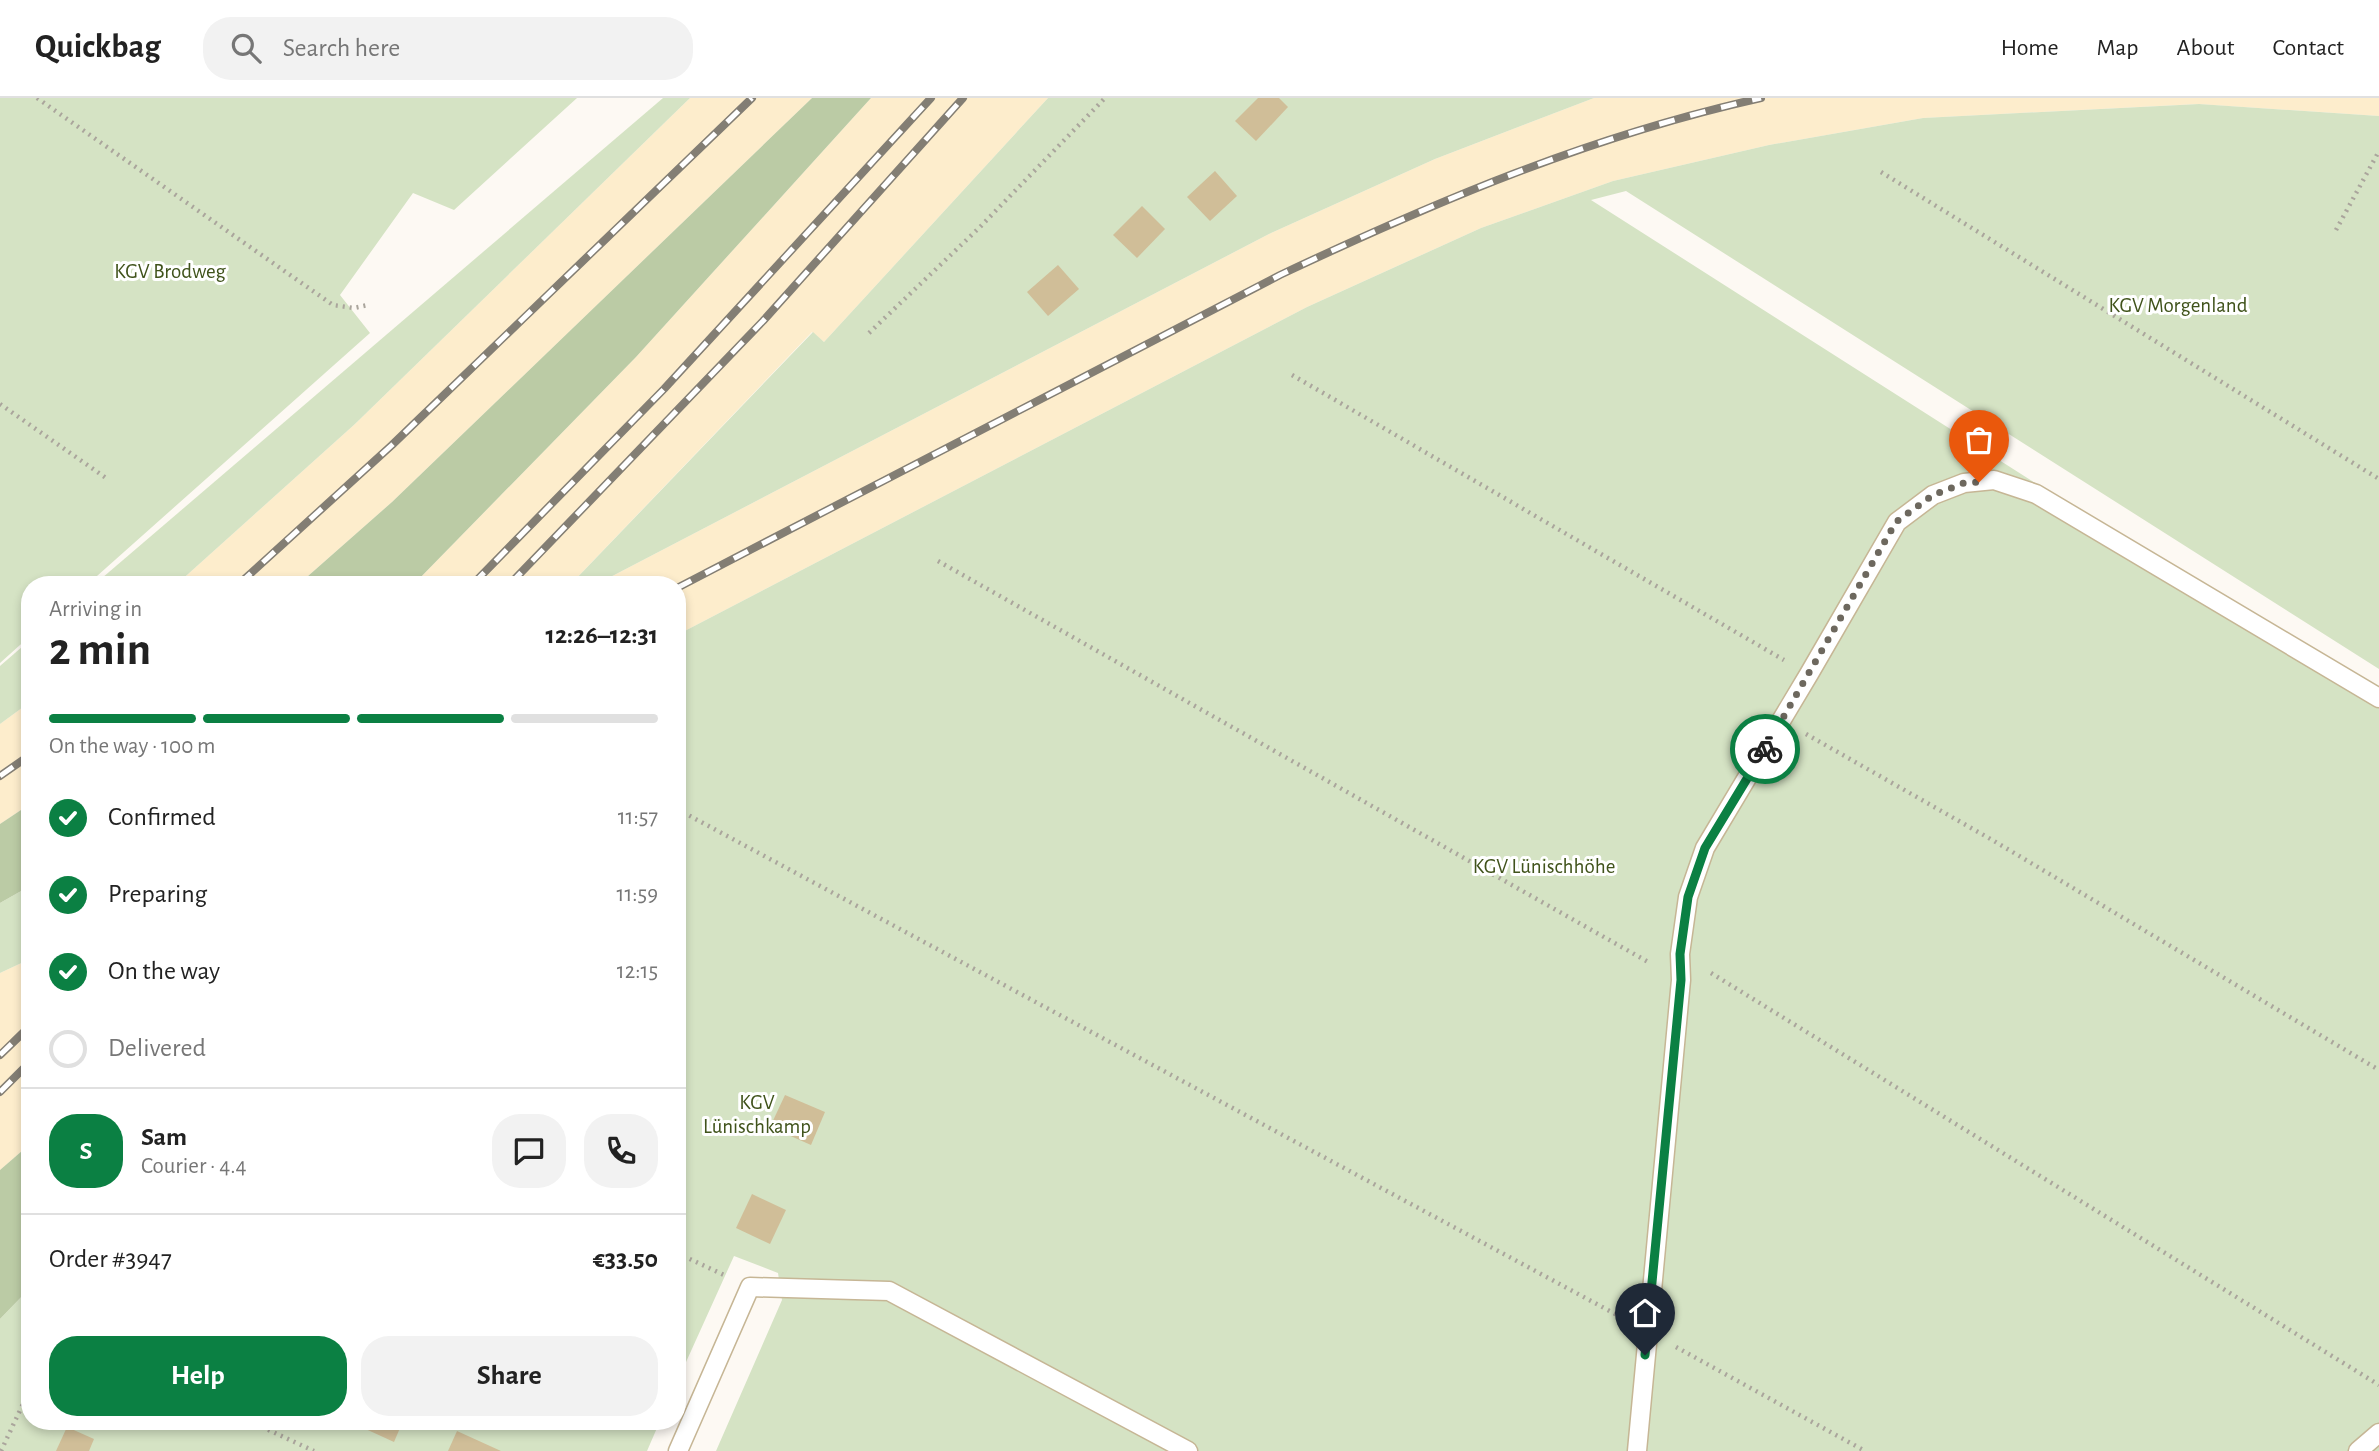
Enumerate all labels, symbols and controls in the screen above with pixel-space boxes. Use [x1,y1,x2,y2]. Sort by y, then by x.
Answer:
search box [203,17,693,80]
icon: search [227,29,265,67]
text: Quickbag [35,31,161,64]
text: Search here [283,35,400,61]
text: Home [2001,36,2059,60]
text: Map [2097,36,2139,60]
text: About [2177,36,2234,60]
text: Contact [2272,36,2344,60]
park label: KGV Brodweg [114,261,227,282]
park label: KGV Morgenland [2108,295,2248,316]
pin [1949,410,2009,482]
icon: bag [1960,421,1998,459]
text: Arriving in [49,598,142,621]
text: 12:26–12:31 [546,622,658,648]
text: 2 min [49,627,151,673]
courier [1730,714,1800,784]
icon: bike [1746,730,1784,768]
text: On the way · 100 m [49,735,216,758]
icon: check [49,799,87,837]
text: Confirmed [108,804,216,830]
text: 11:57 [618,806,658,829]
park label: KGV Lünischhöhe [1473,856,1615,877]
icon: check [49,876,87,914]
text: Preparing [108,881,207,907]
text: 11:59 [616,883,658,906]
icon: check [49,953,87,991]
text: On the way [108,958,220,984]
text: 12:15 [617,960,658,983]
text: Delivered [108,1035,206,1061]
park label: KGV Lünischkamp [703,1092,811,1137]
button: chat [492,1114,566,1188]
button: phone [584,1114,658,1188]
text: Sam [141,1124,187,1150]
text: S [80,1138,92,1164]
text: Courier · 4.4 [141,1155,247,1178]
text: Order #3947 [49,1246,172,1272]
text: €33.50 [593,1246,658,1272]
pin [1615,1283,1675,1355]
icon: home [1626,1294,1664,1332]
button: Help [49,1336,347,1416]
button: Share [361,1336,658,1416]

